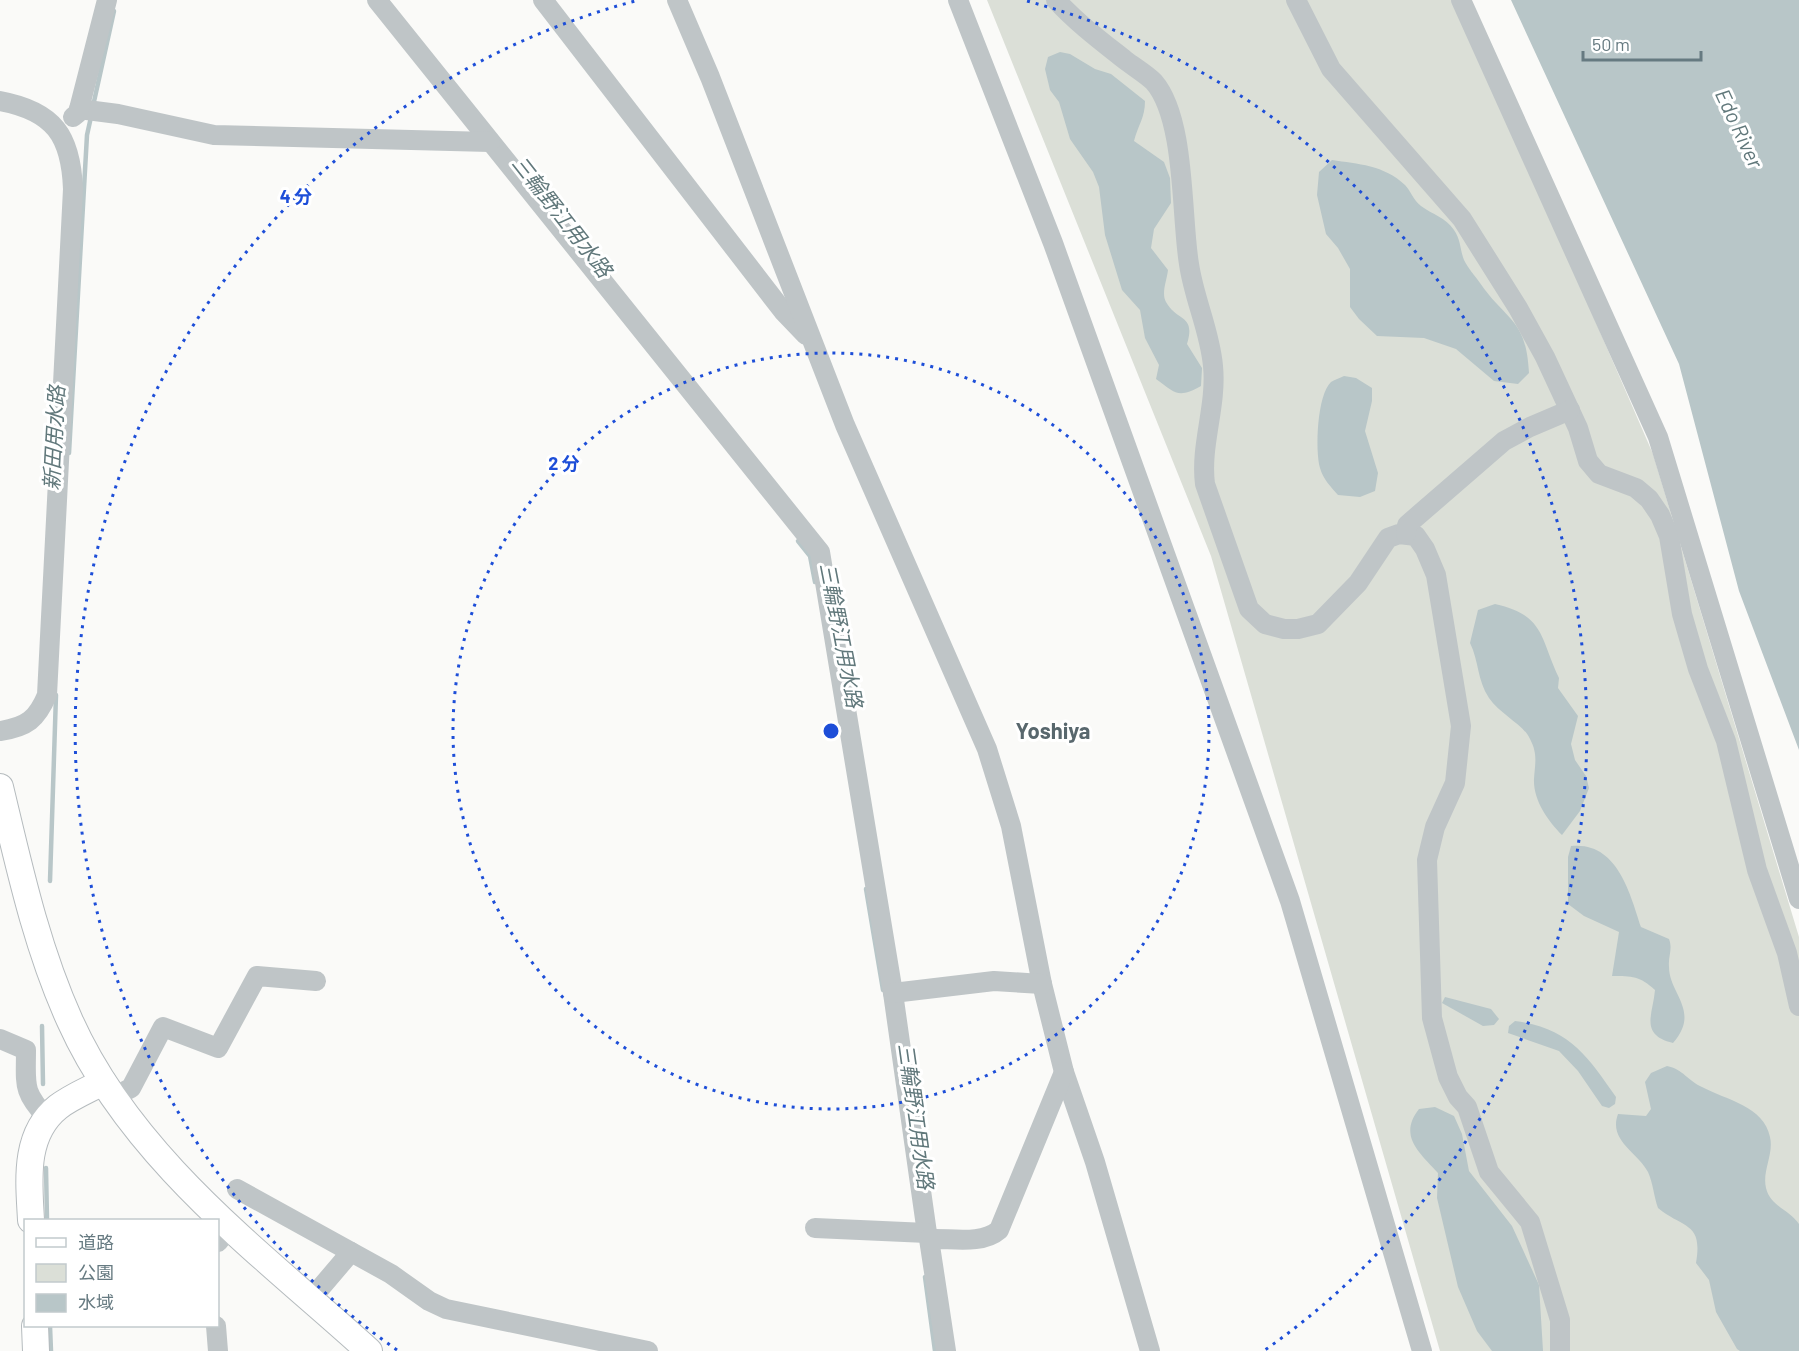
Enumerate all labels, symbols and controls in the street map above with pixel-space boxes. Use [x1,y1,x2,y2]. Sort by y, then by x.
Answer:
scale bar [1583,24,1702,62]
text: 50 m [1592,33,1630,55]
water label: Edo River [1711,85,1769,172]
water label: 三輪野江用水路 [508,150,619,283]
text: 4 分 [280,185,312,207]
water label: 新田用水路 [38,383,68,491]
text: 2 分 [548,452,580,474]
water label: 三輪野江用水路 [816,560,869,711]
district label: Yoshiya [1016,717,1090,743]
centre of rings [821,721,841,741]
water label: 三輪野江用水路 [894,1041,940,1193]
legend [24,1219,219,1327]
text: 道路 [78,1231,114,1253]
text: 公園 [78,1261,114,1283]
text: 水域 [78,1291,114,1313]

